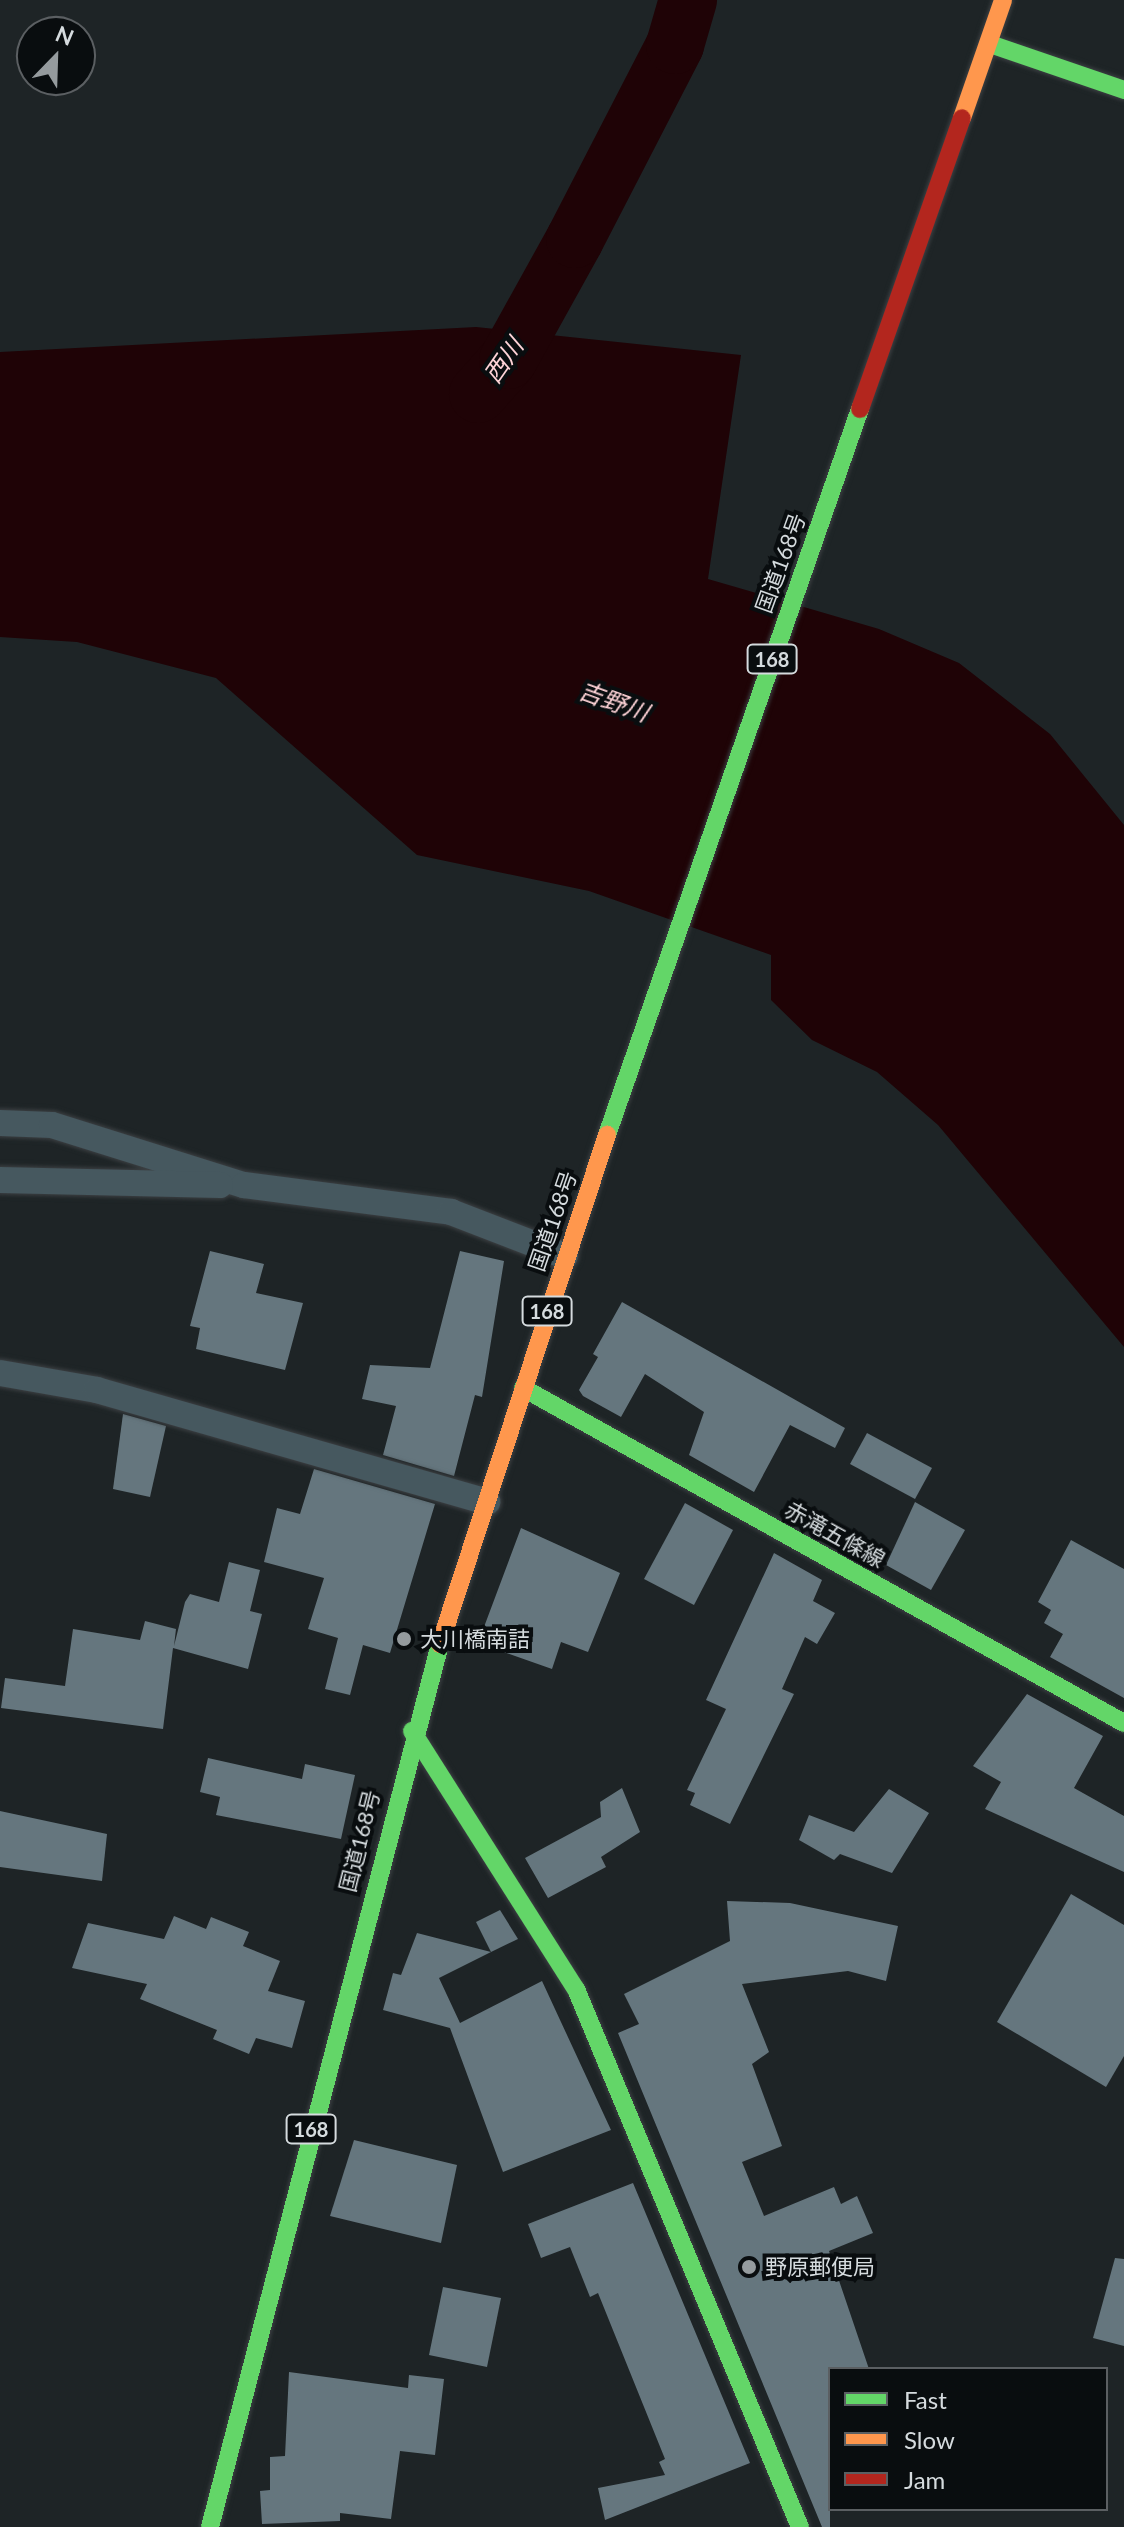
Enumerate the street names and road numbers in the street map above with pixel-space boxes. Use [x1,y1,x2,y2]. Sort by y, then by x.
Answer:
street label: 国道168号 [750,509,810,617]
road number: 168 [746,643,798,675]
street label: 国道168号 [523,1167,581,1275]
road number: 168 [521,1295,573,1327]
street label: 赤滝五條線 [780,1496,890,1572]
street label: 国道168号 [334,1787,384,1895]
road number: 168 [285,2113,337,2145]

